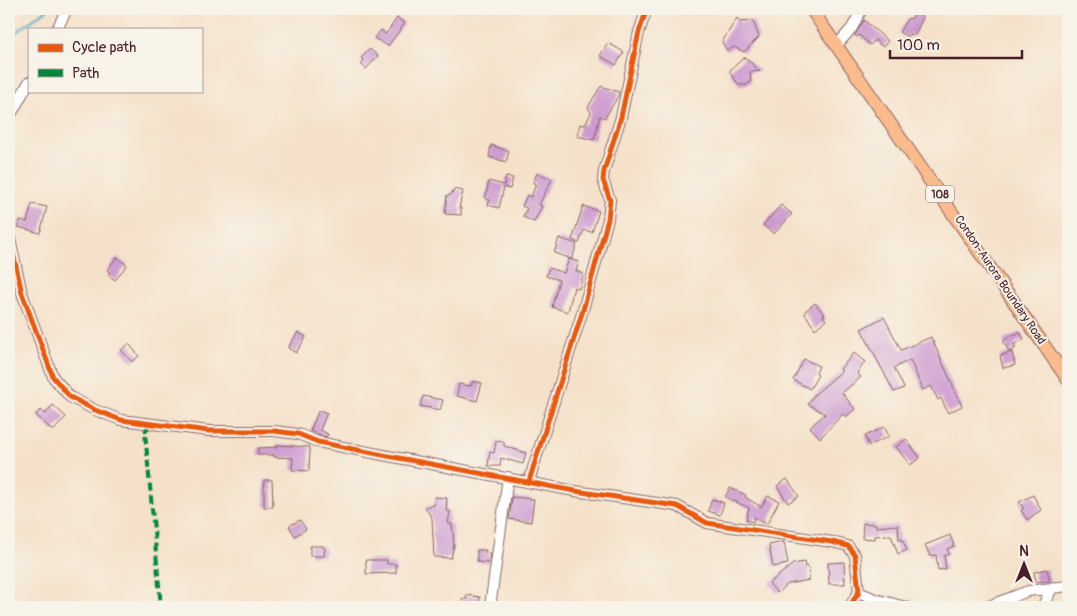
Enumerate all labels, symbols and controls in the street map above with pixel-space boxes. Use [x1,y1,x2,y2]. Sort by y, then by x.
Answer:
legend [28,28,202,92]
scale bar [890,28,1022,60]
text: 100 m [897,36,940,55]
text: Cycle path [72,38,136,57]
text: Path [72,64,99,83]
road number: 108 [926,185,954,202]
street label: Cordon-Aurora Boundary Road [951,213,1049,347]
north arrow [1000,538,1050,588]
text: N [1019,543,1029,560]

